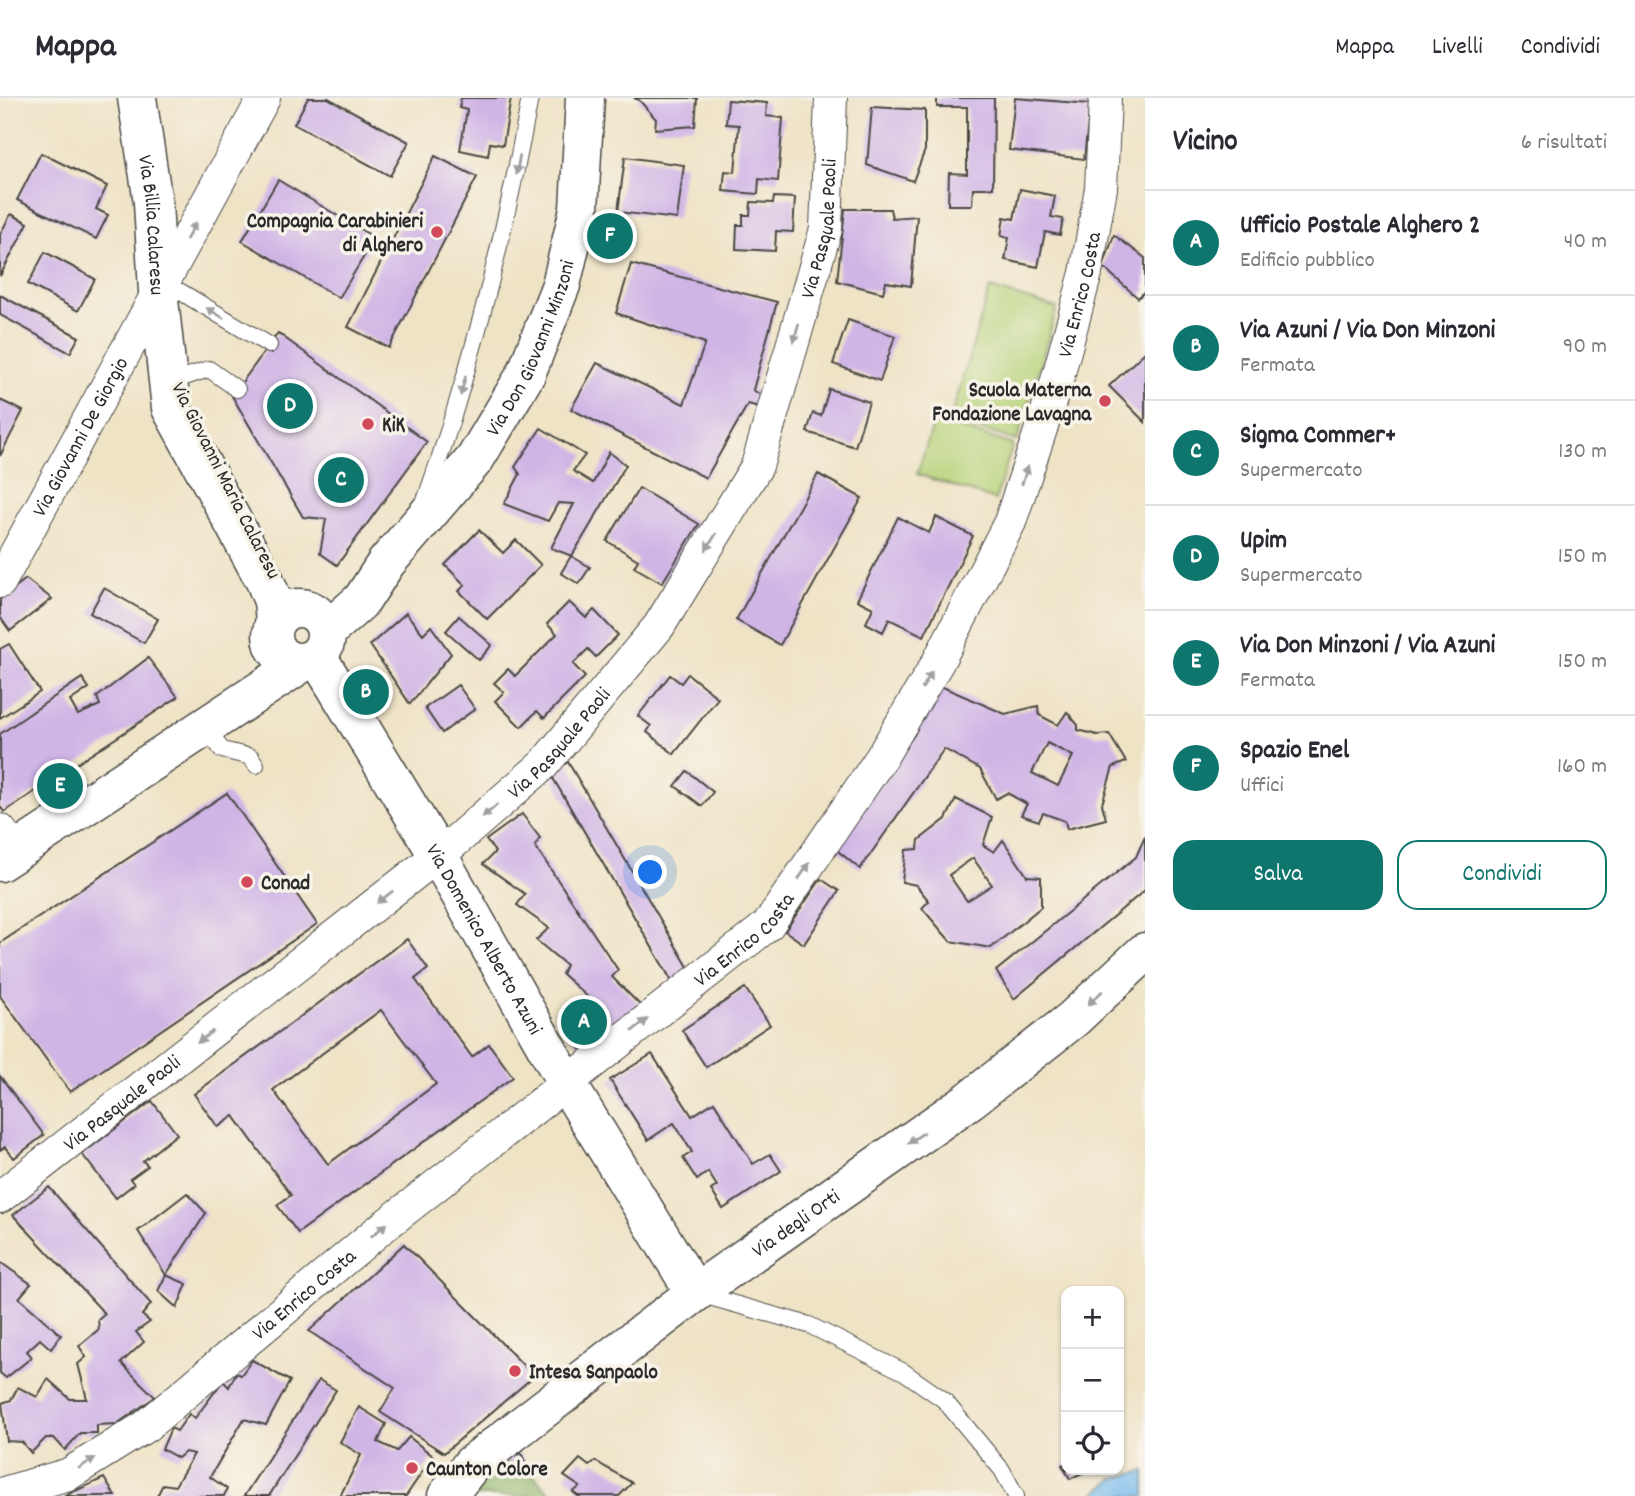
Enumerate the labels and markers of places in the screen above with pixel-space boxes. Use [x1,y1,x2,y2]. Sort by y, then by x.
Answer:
place label: Compagnia Carabinieri di Alghero [247,208,423,262]
pin: F [587,210,633,262]
marker: Compagnia Carabinieri di Alghero [429,224,445,240]
place label: Scuola Materna Fondazione Lavagna [932,377,1092,431]
pin: D [267,380,313,432]
marker: Scuola Materna Fondazione Lavagna [1097,393,1113,409]
place label: KiK [382,412,406,442]
marker: KiK [360,416,376,432]
pin: C [318,454,364,506]
pin: B [343,666,389,718]
pin: E [37,760,83,812]
place label: Conad [261,870,310,900]
marker: Conad [239,874,255,890]
pin: A [561,996,607,1048]
place label: Intesa Sanpaolo [529,1359,658,1389]
marker: Intesa Sanpaolo [507,1363,523,1379]
place label: Caunton Colore [426,1456,548,1486]
marker: Caunton Colore [404,1460,420,1476]

